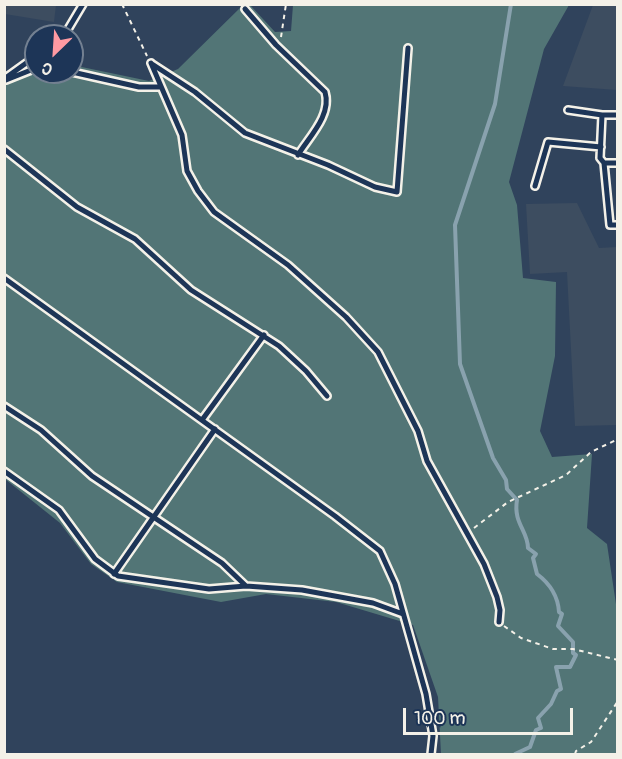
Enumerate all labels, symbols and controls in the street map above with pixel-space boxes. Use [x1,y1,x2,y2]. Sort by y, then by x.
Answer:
north arrow [24,24,84,84]
text: С [39,57,56,80]
scale bar [406,696,576,734]
text: 100 m [414,707,466,730]

